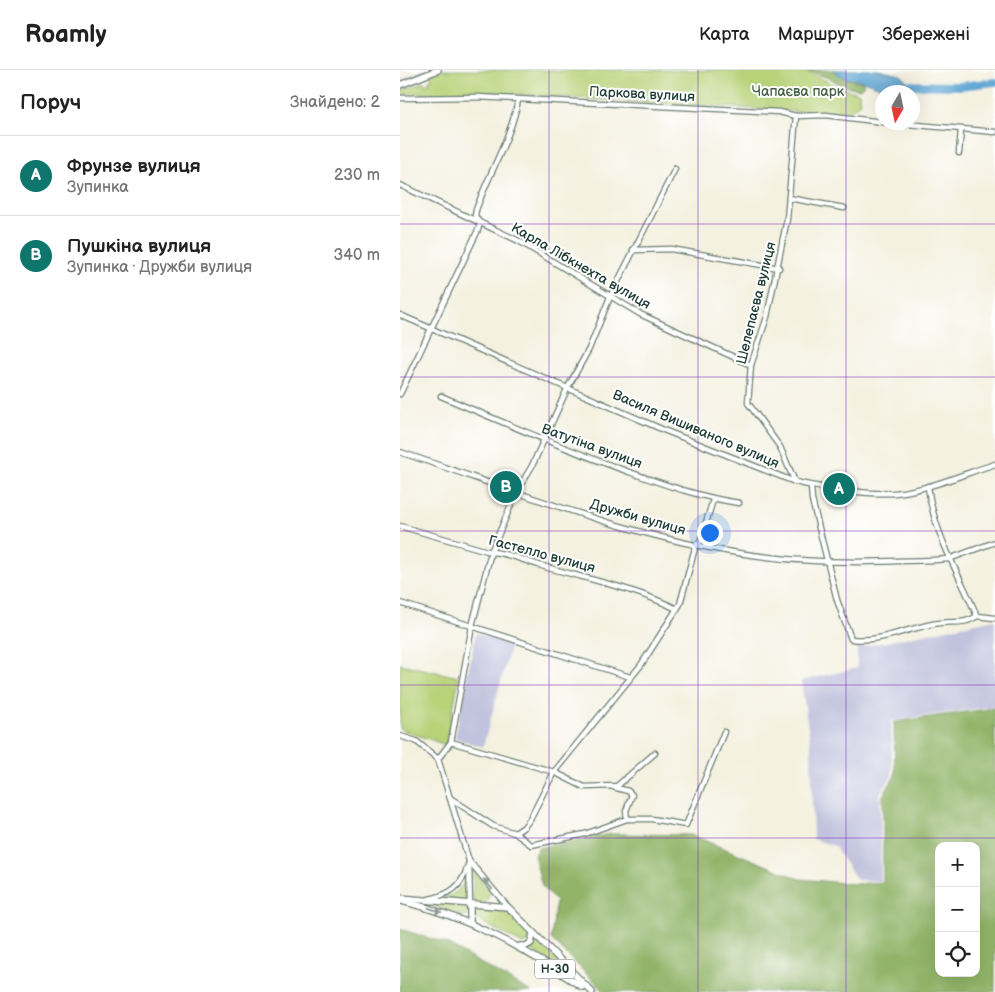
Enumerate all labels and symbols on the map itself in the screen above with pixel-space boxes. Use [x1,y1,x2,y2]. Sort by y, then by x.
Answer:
street label: Паркова вулиця [589,83,696,105]
park label: Чапаєва парк [752,83,845,100]
north arrow [875,85,920,130]
street label: Карла Лібкнехта вулиця [508,219,654,313]
street label: Шелепаєва вулиця [733,240,780,366]
street label: Василя Вишиваного вулиця [610,386,782,472]
street label: Ватутіна вулиця [539,420,645,472]
pin: B [490,468,522,506]
pin: A [823,470,855,508]
street label: Дружби вулиця [588,495,688,539]
your location [697,520,723,546]
street label: Гастелло вулиця [487,532,597,576]
one-way arrow [483,878,494,891]
one-way arrow [428,907,443,914]
road number: Н-30 [535,960,575,979]

